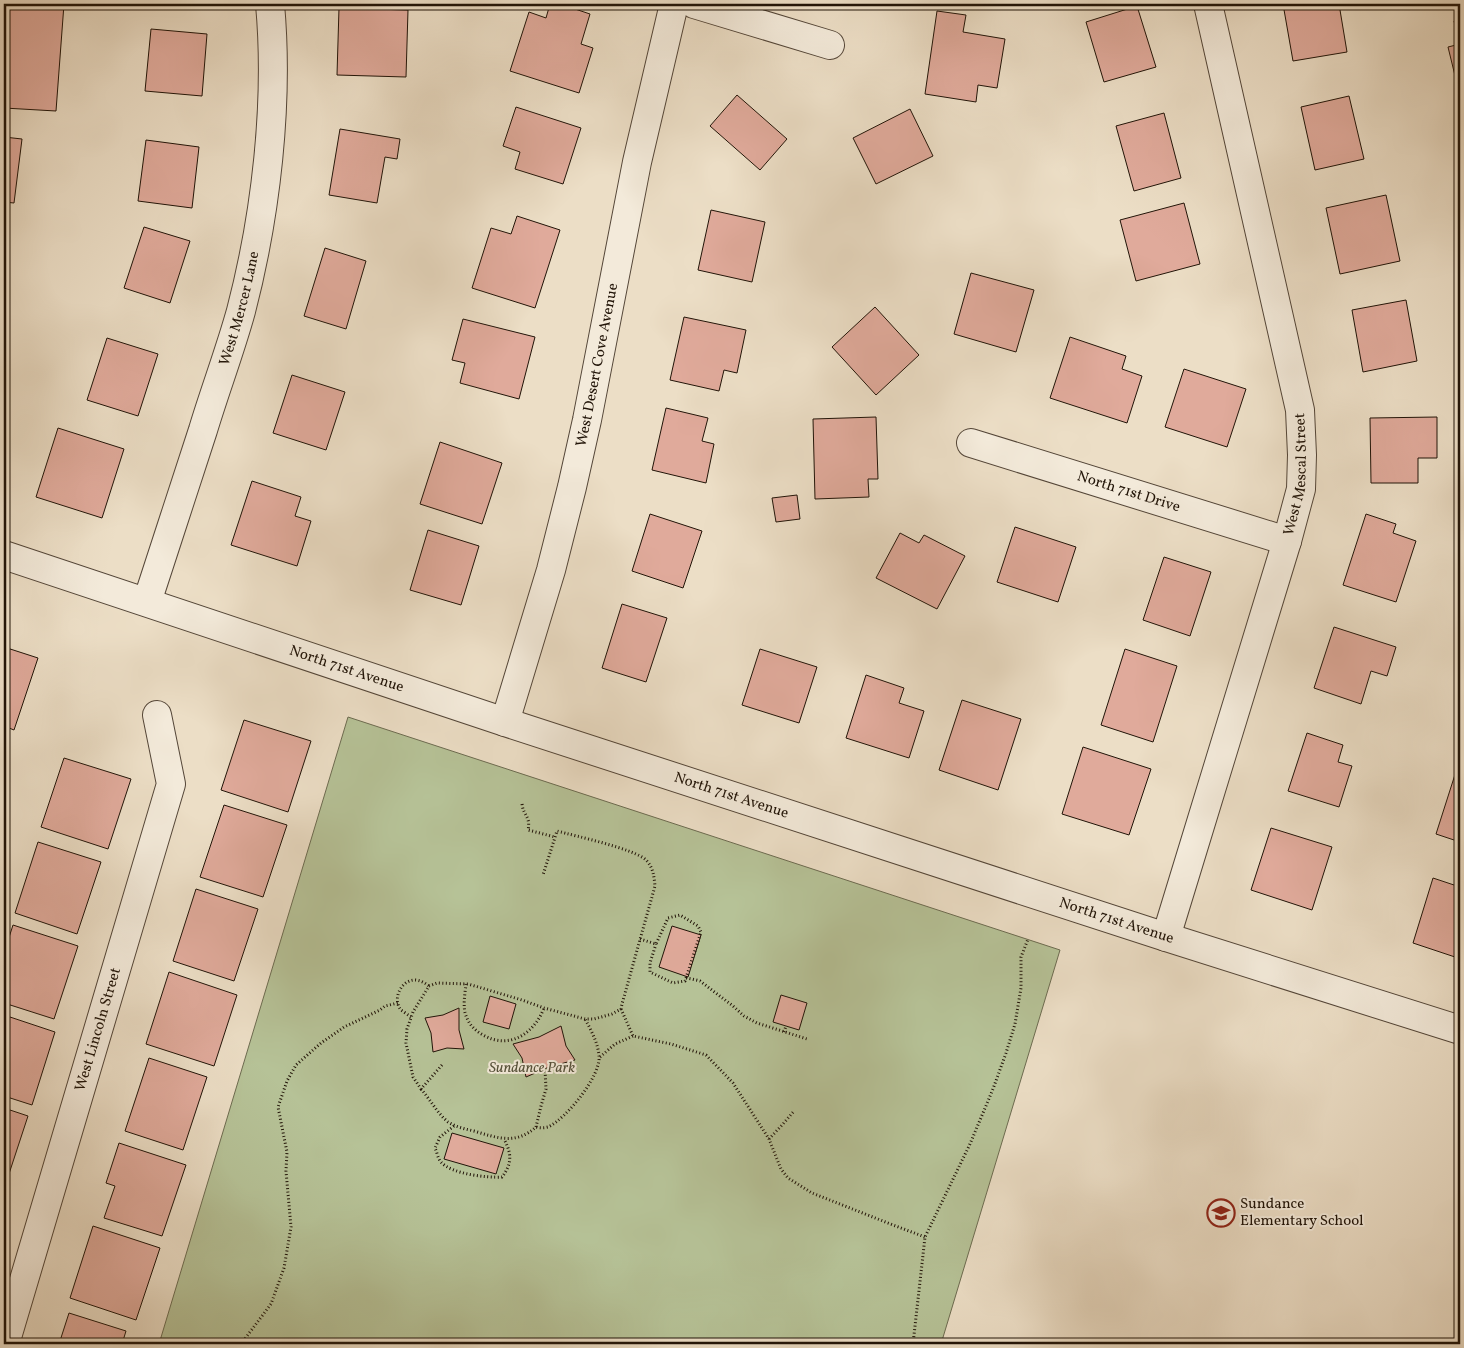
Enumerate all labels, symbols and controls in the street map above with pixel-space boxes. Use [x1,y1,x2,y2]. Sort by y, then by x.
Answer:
street label: West Mercer Lane [214,249,265,369]
street label: West Desert Cove Avenue [571,281,624,449]
street label: West Mescal Street [1278,413,1313,538]
street label: North 71st Drive [1074,466,1183,518]
street label: North 71st Avenue [286,640,407,698]
street label: North 71st Avenue [671,767,791,824]
street label: North 71st Avenue [1056,892,1176,949]
street label: West Lincoln Street [70,965,126,1094]
park label: Sundance Park [489,1058,575,1079]
place label: Sundance Elementary School [1240,1194,1363,1232]
school or university icon: Sundance Elementary School [1206,1198,1236,1228]

